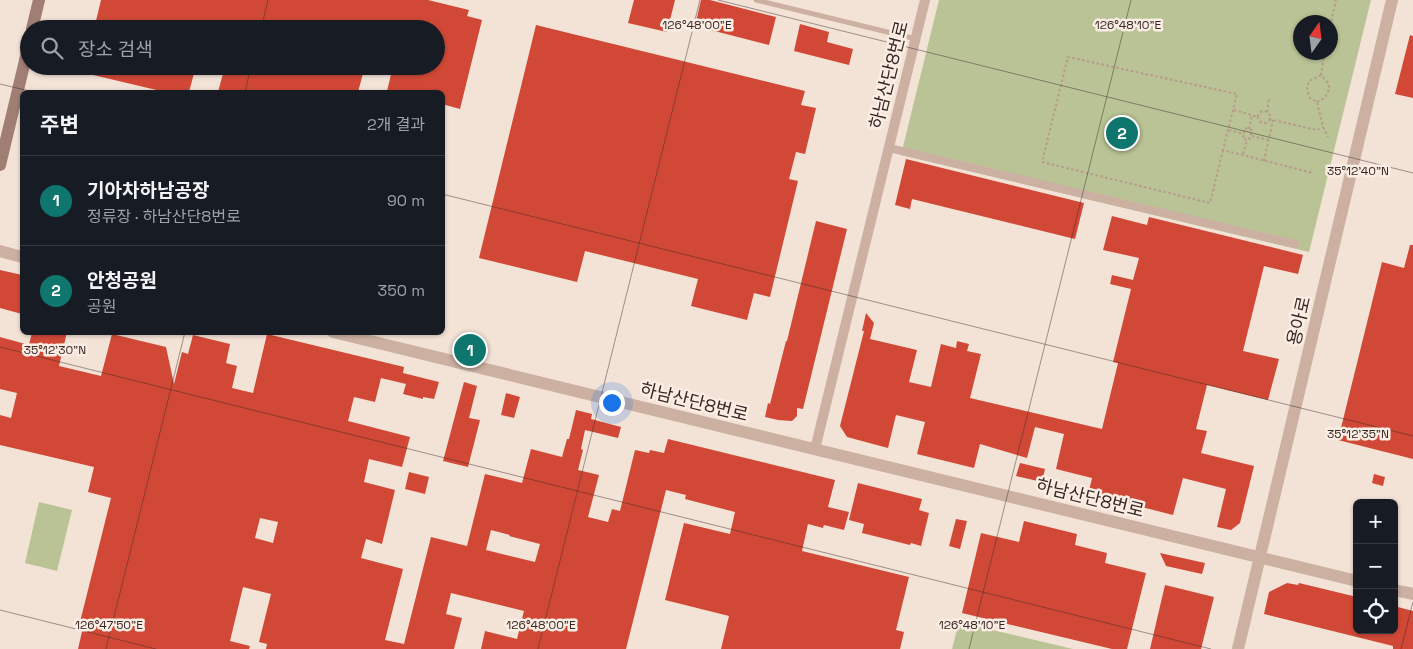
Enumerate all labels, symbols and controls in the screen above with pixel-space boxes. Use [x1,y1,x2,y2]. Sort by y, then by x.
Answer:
north arrow [1293,15,1338,60]
text: 126°48'00"E [662,17,732,33]
text: 126°48'10"E [1095,17,1162,33]
street label: 하남산단8번로 [864,18,913,131]
search box [20,20,445,75]
icon: search [38,34,66,62]
text: 장소 검색 [78,37,153,62]
text: 주변 [40,111,79,138]
text: 2개 결과 [367,114,425,135]
pin: 2 [1106,114,1138,152]
text: 35°12'40"N [1327,163,1389,179]
text: 기아차하남공장 [87,178,209,203]
text: 1 [52,190,60,211]
text: 90 m [387,190,425,211]
text: 정류장 · 하남산단8번로 [87,206,241,227]
text: 안청공원 [87,268,157,293]
text: 2 [51,280,61,301]
text: 350 m [378,280,425,301]
street label: 용아로 [1282,294,1315,348]
text: 공원 [87,296,116,317]
pin: 1 [454,331,486,369]
text: 35°12'30"N [24,342,86,358]
street label: 하남산단8번로 [638,377,751,426]
your location [599,390,625,416]
text: 35°12'35"N [1327,426,1389,442]
street label: 하남산단8번로 [1034,473,1147,522]
map controls [1353,499,1398,634]
button: + [1353,499,1398,544]
button: − [1353,544,1398,589]
button: locate [1353,589,1398,634]
text: 126°47'50"E [75,617,143,633]
text: 126°48'00"E [506,617,576,633]
text: 126°48'10"E [939,617,1006,633]

